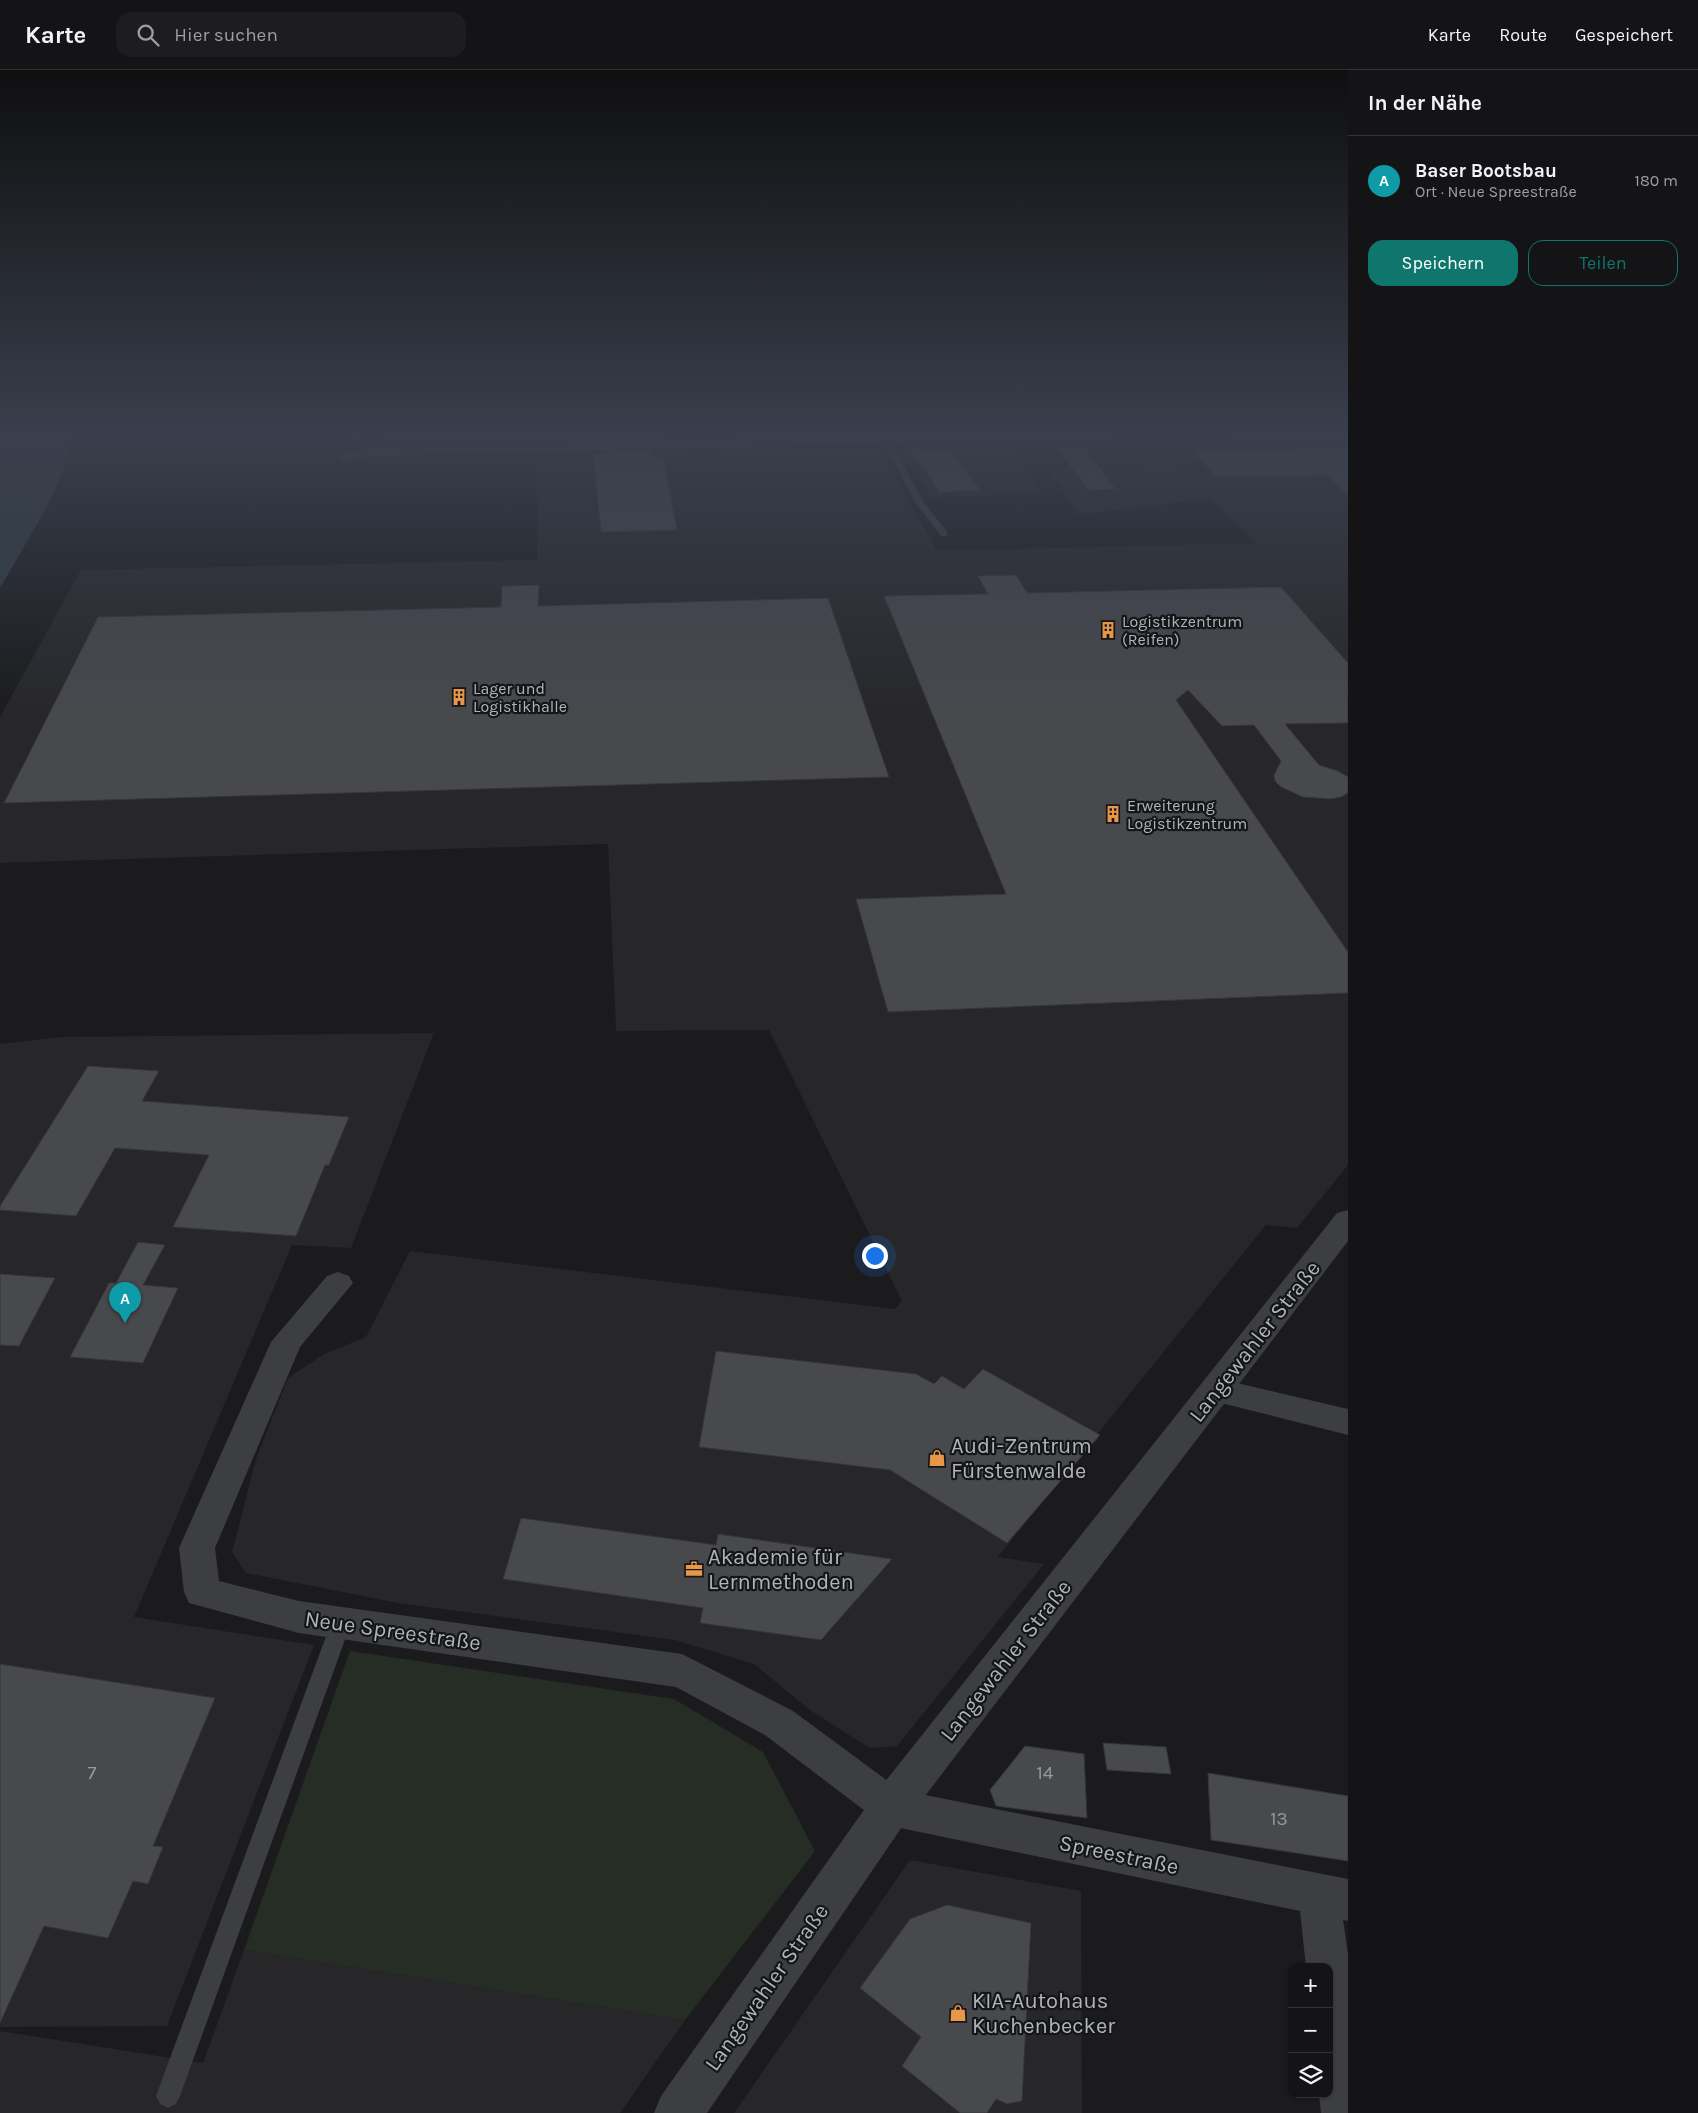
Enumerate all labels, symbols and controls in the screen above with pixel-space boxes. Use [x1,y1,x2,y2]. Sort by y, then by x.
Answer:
search box [116,12,466,57]
text: Karte [25,21,86,49]
icon: search [134,21,162,49]
text: Hier suchen [174,24,278,46]
text: Karte [1428,24,1471,46]
text: Route [1499,24,1547,46]
text: Gespeichert [1575,24,1673,46]
text: In der Nähe [1368,91,1482,115]
text: Baser Bootsbau [1415,160,1557,182]
text: A [1379,171,1389,190]
text: 180 m [1635,171,1678,190]
text: Ort · Neue Spreestraße [1415,182,1577,201]
button: Speichern [1368,240,1518,286]
button: Teilen [1528,240,1678,286]
place label: Logistikzentrum (Reifen) [1122,612,1242,649]
building icon: Logistikzentrum (Reifen) [1098,620,1118,640]
place label: Lager und Logistikhalle [473,679,567,716]
building icon: Lager und Logistikhalle [449,687,469,707]
place label: Erweiterung Logistikzentrum [1127,796,1247,833]
building icon: Erweiterung Logistikzentrum [1103,804,1123,824]
your location [862,1243,888,1269]
street label: Langewahler Straße [1184,1256,1326,1428]
pin: A [109,1282,141,1323]
place label: Audi-Zentrum Fürstenwalde [951,1433,1092,1484]
shop icon: Audi-Zentrum Fürstenwalde [927,1448,947,1468]
place label: Akademie für Lernmethoden [708,1544,854,1595]
office icon: Akademie für Lernmethoden [684,1559,704,1579]
street label: Langewahler Straße [935,1575,1077,1747]
street label: Neue Spreestraße [303,1606,483,1656]
house number: 7 [88,1762,97,1784]
house number: 14 [1037,1762,1054,1784]
house number: 13 [1270,1808,1288,1830]
street label: Spreestraße [1057,1830,1181,1880]
street label: Langewahler Straße [699,1899,834,2076]
map controls [1288,1963,1333,2098]
button: + [1288,1963,1333,2008]
place label: KIA-Autohaus Kuchenbecker [972,1988,1115,2039]
shop icon: KIA-Autohaus Kuchenbecker [948,2003,968,2023]
button: − [1288,2008,1333,2053]
button: layers [1288,2053,1333,2098]

